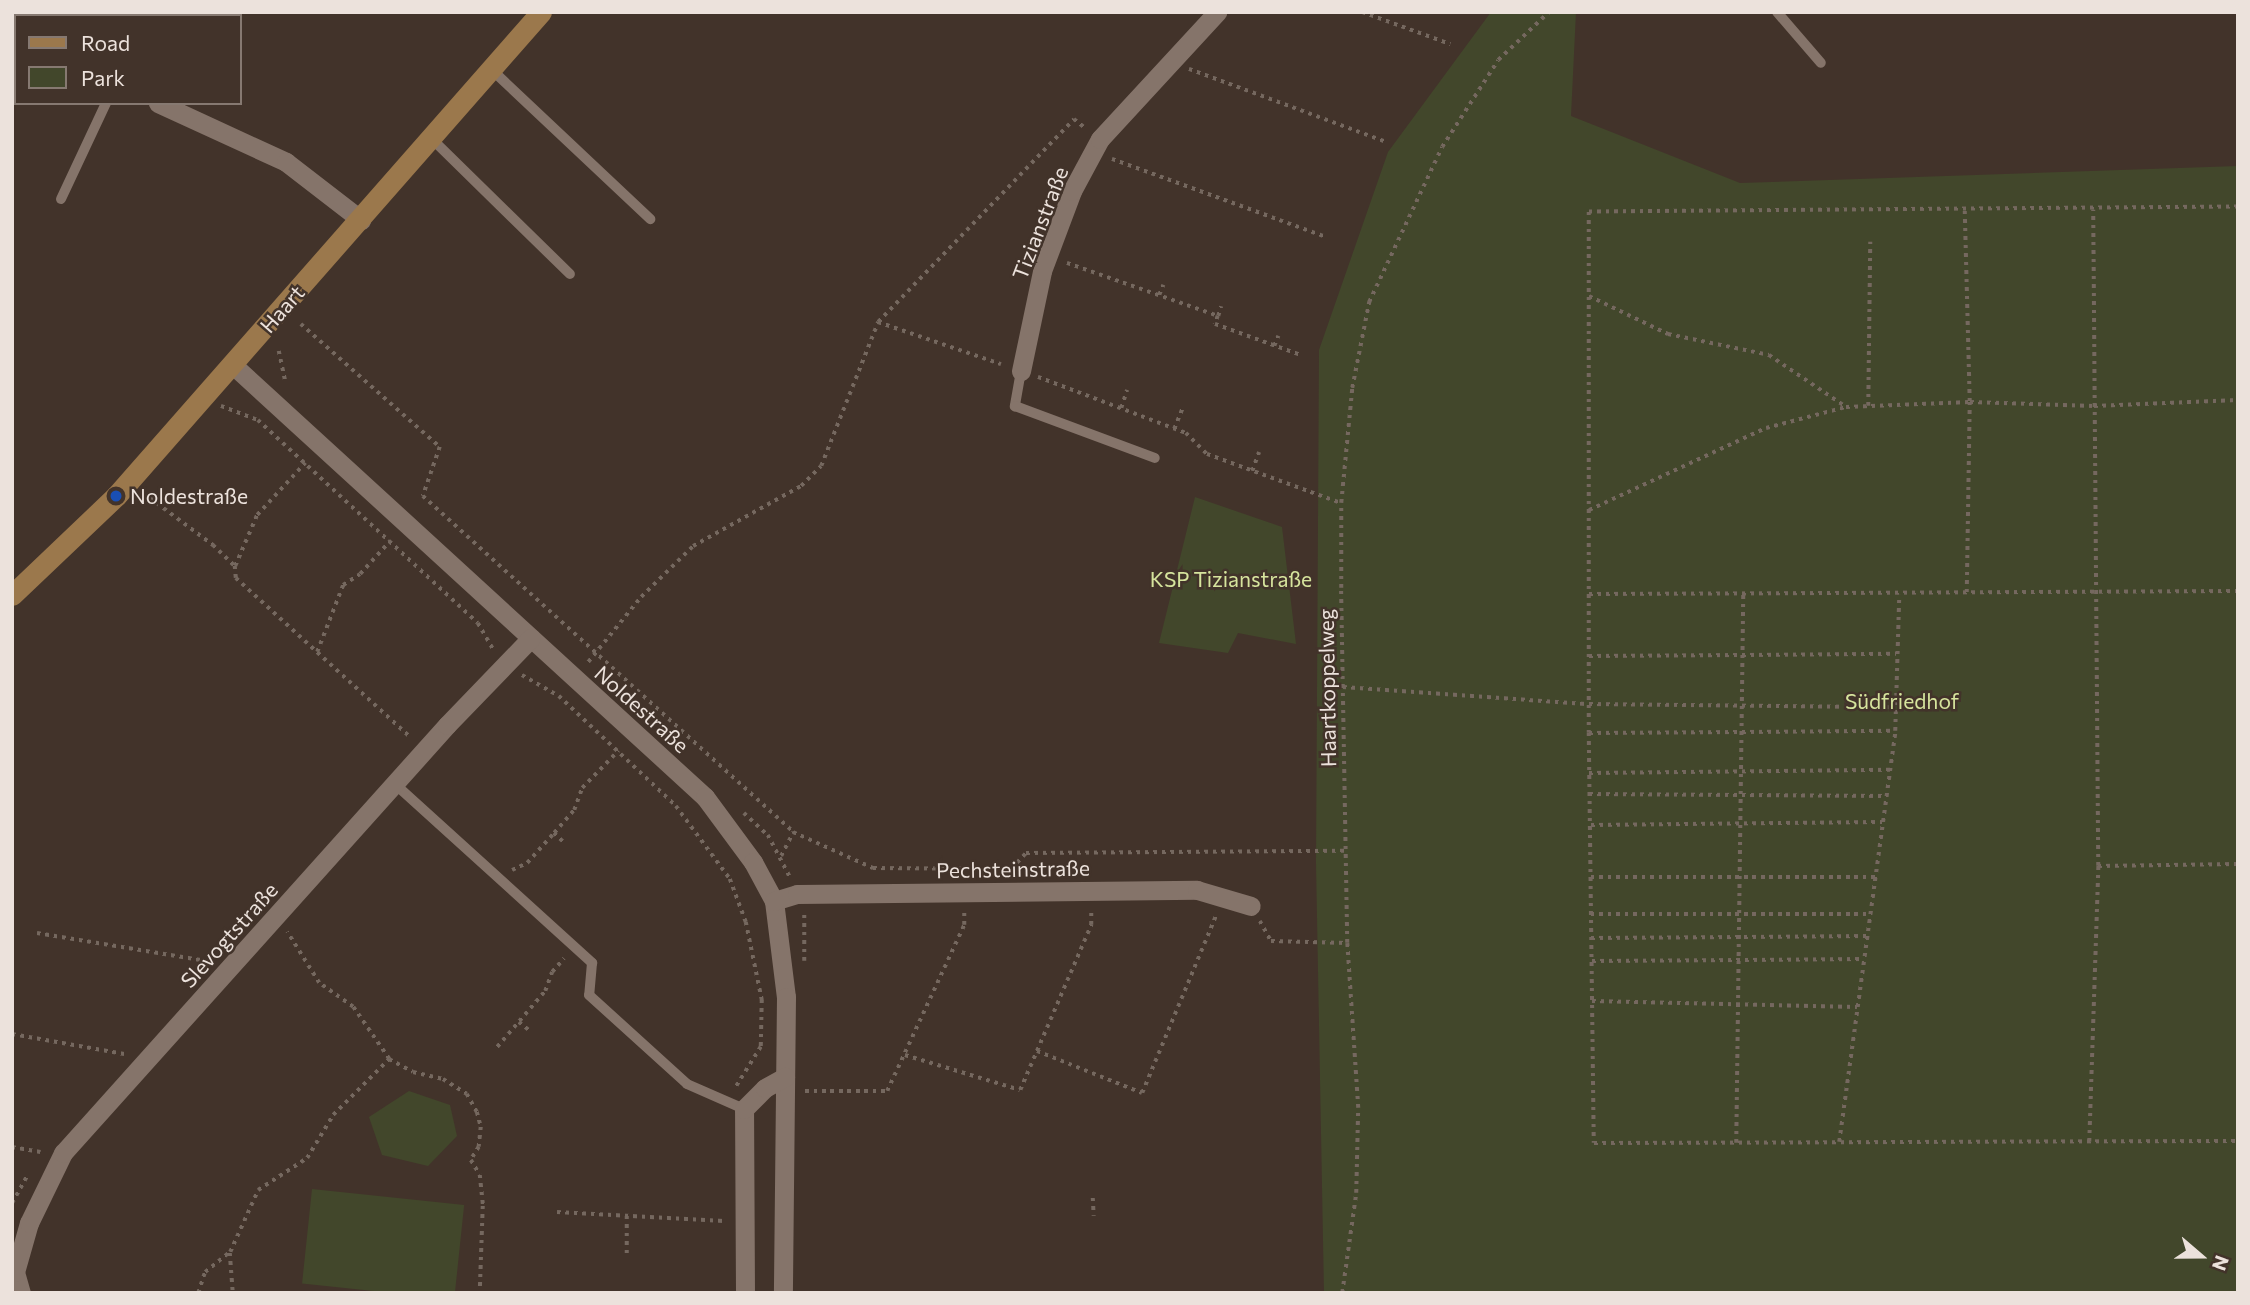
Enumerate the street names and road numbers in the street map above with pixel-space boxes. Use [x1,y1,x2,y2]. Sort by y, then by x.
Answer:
street label: Tizianstraße [1007,163,1073,283]
street label: Haart [255,280,309,338]
street label: Haartkoppelweg [1313,609,1341,767]
street label: Noldestraße [590,660,694,758]
street label: Pechsteinstraße [936,855,1090,883]
street label: Slevogtstraße [175,877,283,993]

